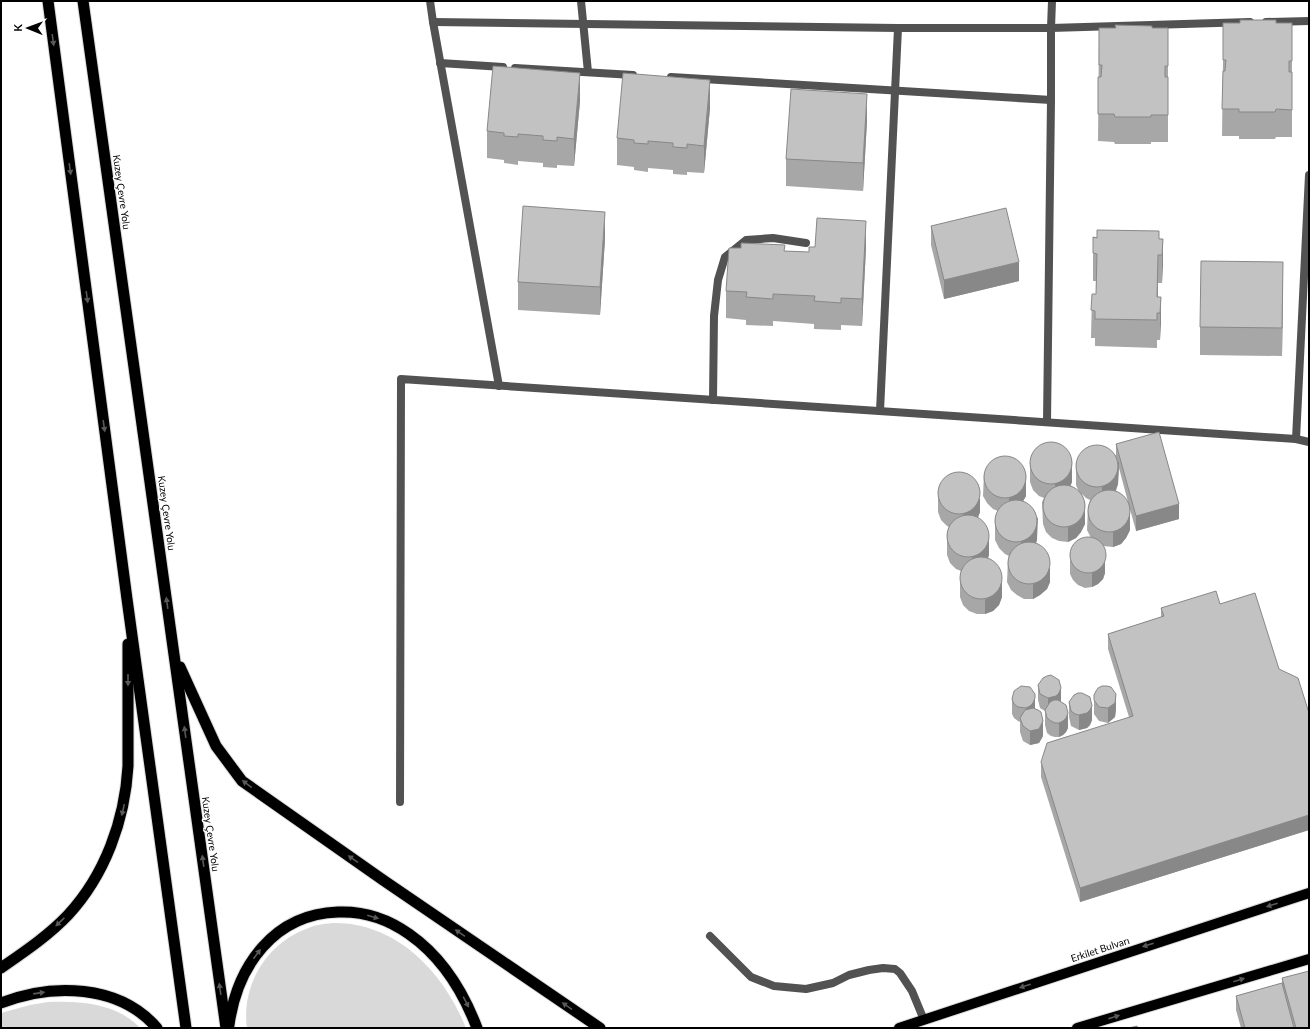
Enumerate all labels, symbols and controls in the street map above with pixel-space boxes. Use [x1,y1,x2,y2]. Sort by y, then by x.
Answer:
north arrow [8,8,48,48]
text: K [11,23,24,32]
one-way arrow [50,34,56,46]
street label: Kuzey Çevre Yolu [111,154,133,230]
one-way arrow [67,162,73,175]
one-way arrow [84,291,90,303]
one-way arrow [101,420,107,432]
street label: Kuzey Çevre Yolu [156,475,178,551]
one-way arrow [164,597,170,609]
one-way arrow [125,674,131,687]
one-way arrow [182,726,188,738]
one-way arrow [241,780,252,788]
street label: Kuzey Çevre Yolu [200,796,222,872]
one-way arrow [119,804,125,816]
one-way arrow [200,855,206,867]
one-way arrow [348,855,358,863]
one-way arrow [1266,902,1278,908]
one-way arrow [368,914,380,920]
one-way arrow [55,917,65,927]
one-way arrow [455,929,465,937]
street label: Erkilet Bulvarı [1069,934,1131,964]
one-way arrow [1142,943,1154,949]
one-way arrow [253,948,262,959]
one-way arrow [1233,977,1245,983]
one-way arrow [217,983,223,995]
one-way arrow [1019,983,1031,989]
one-way arrow [32,989,45,995]
one-way arrow [463,997,470,1008]
one-way arrow [562,1002,573,1010]
one-way arrow [1108,1014,1120,1020]

